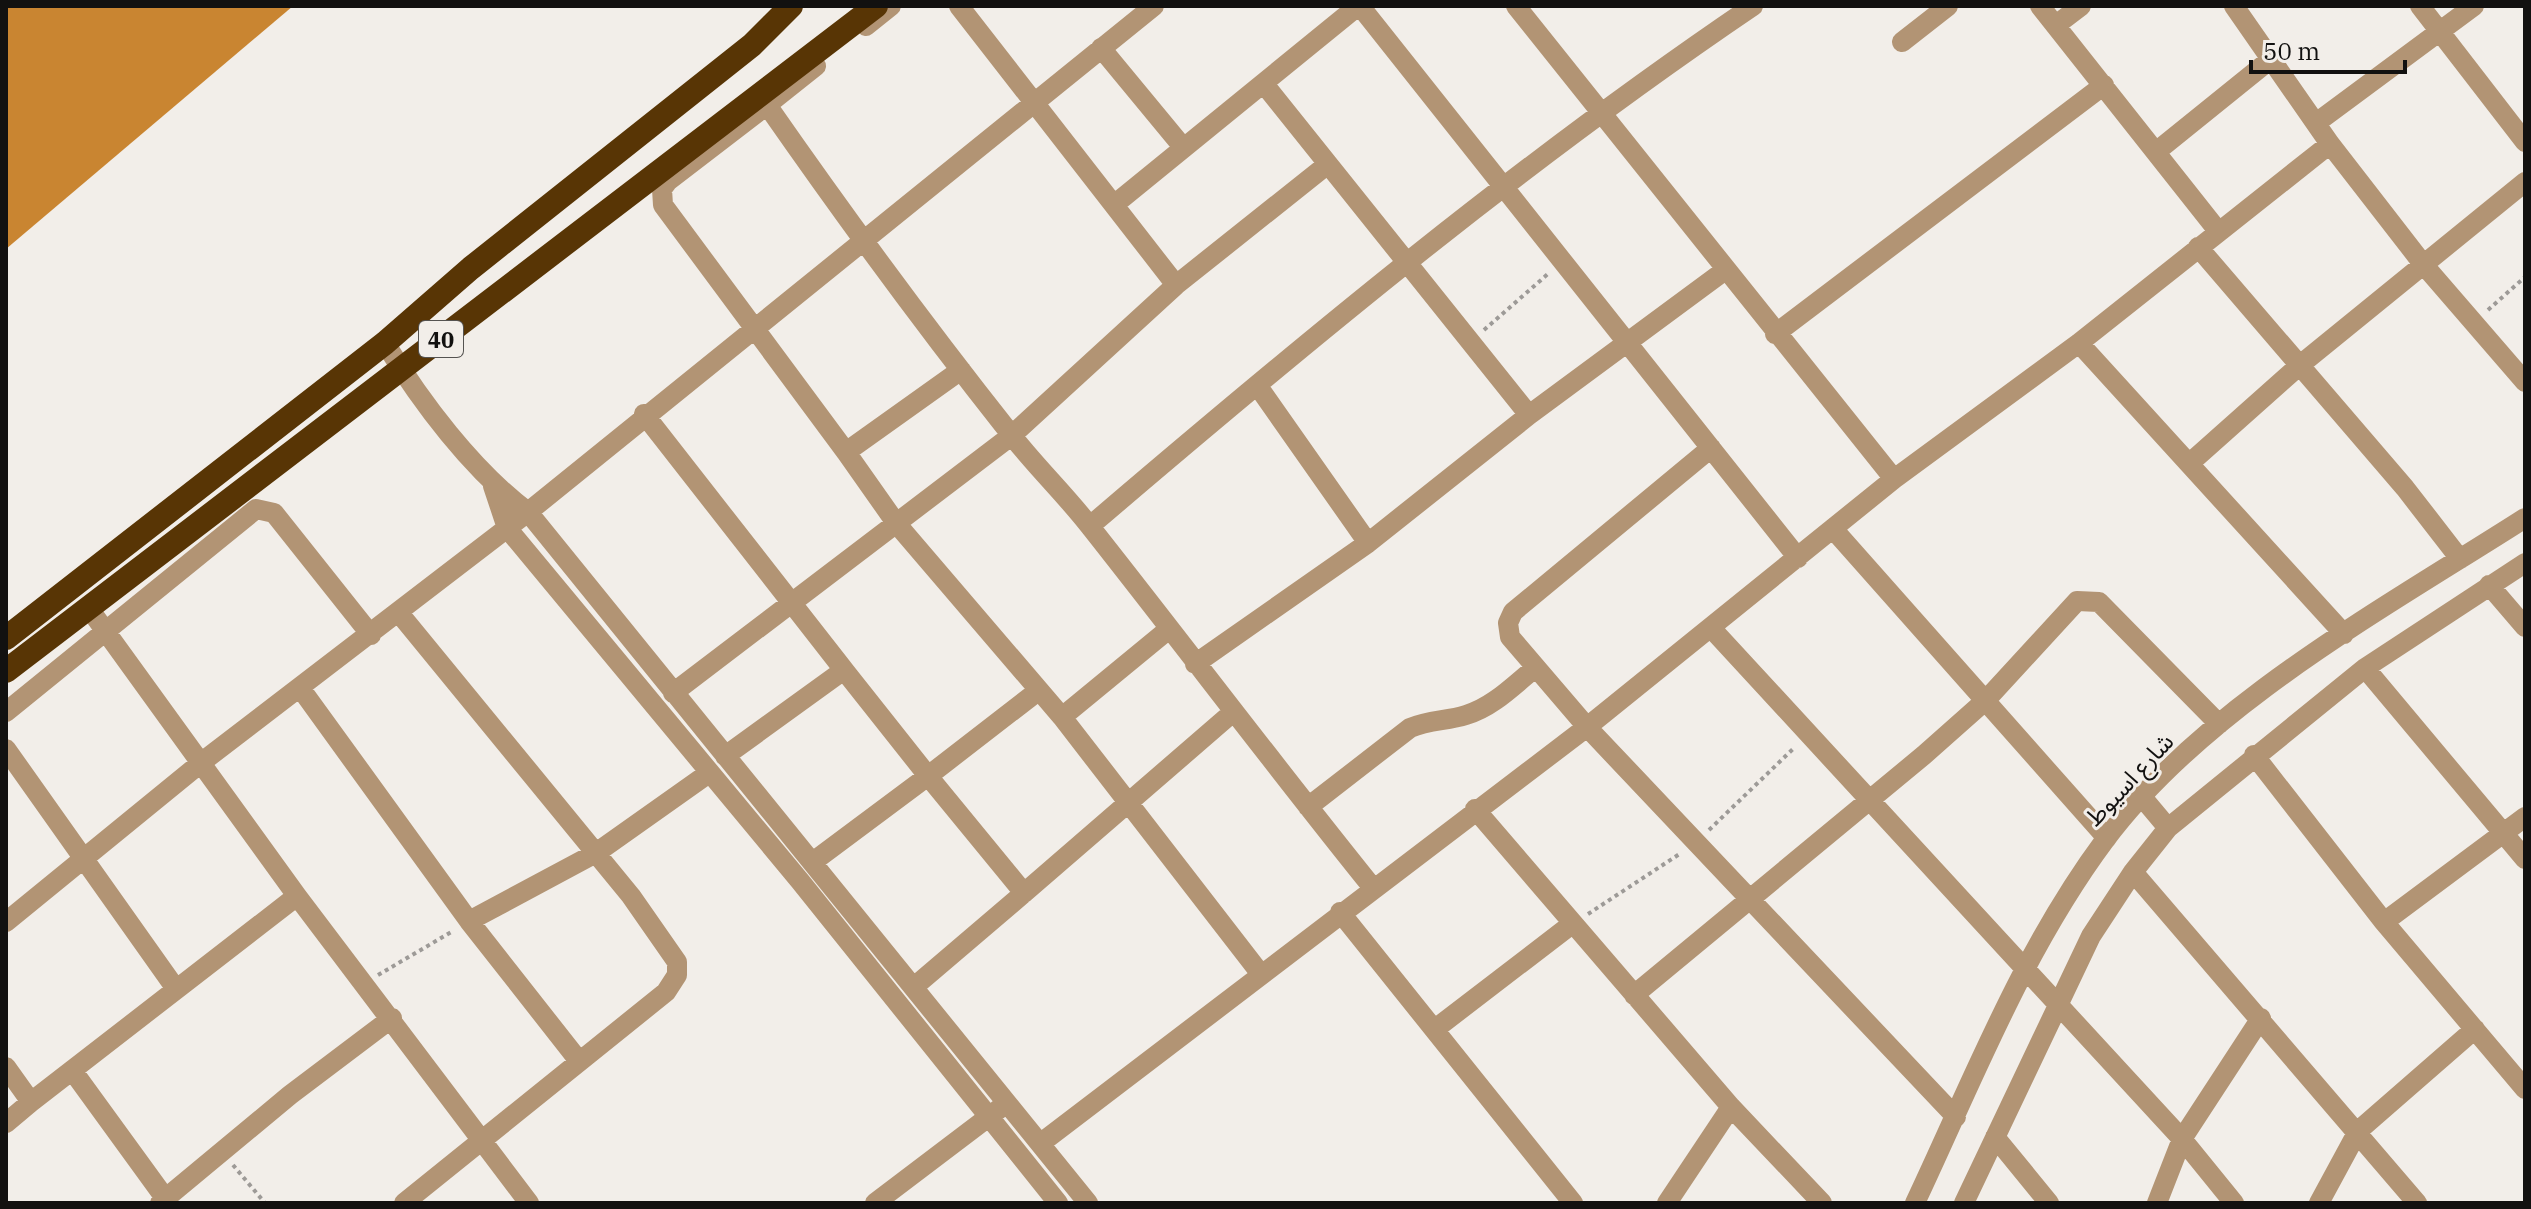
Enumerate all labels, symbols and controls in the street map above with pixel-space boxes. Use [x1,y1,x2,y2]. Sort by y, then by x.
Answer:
scale bar [2251,24,2405,74]
text: 50 m [2263,35,2320,67]
road number: 40 [419,321,463,357]
street label: شارع اسيوط [2078,726,2182,834]

